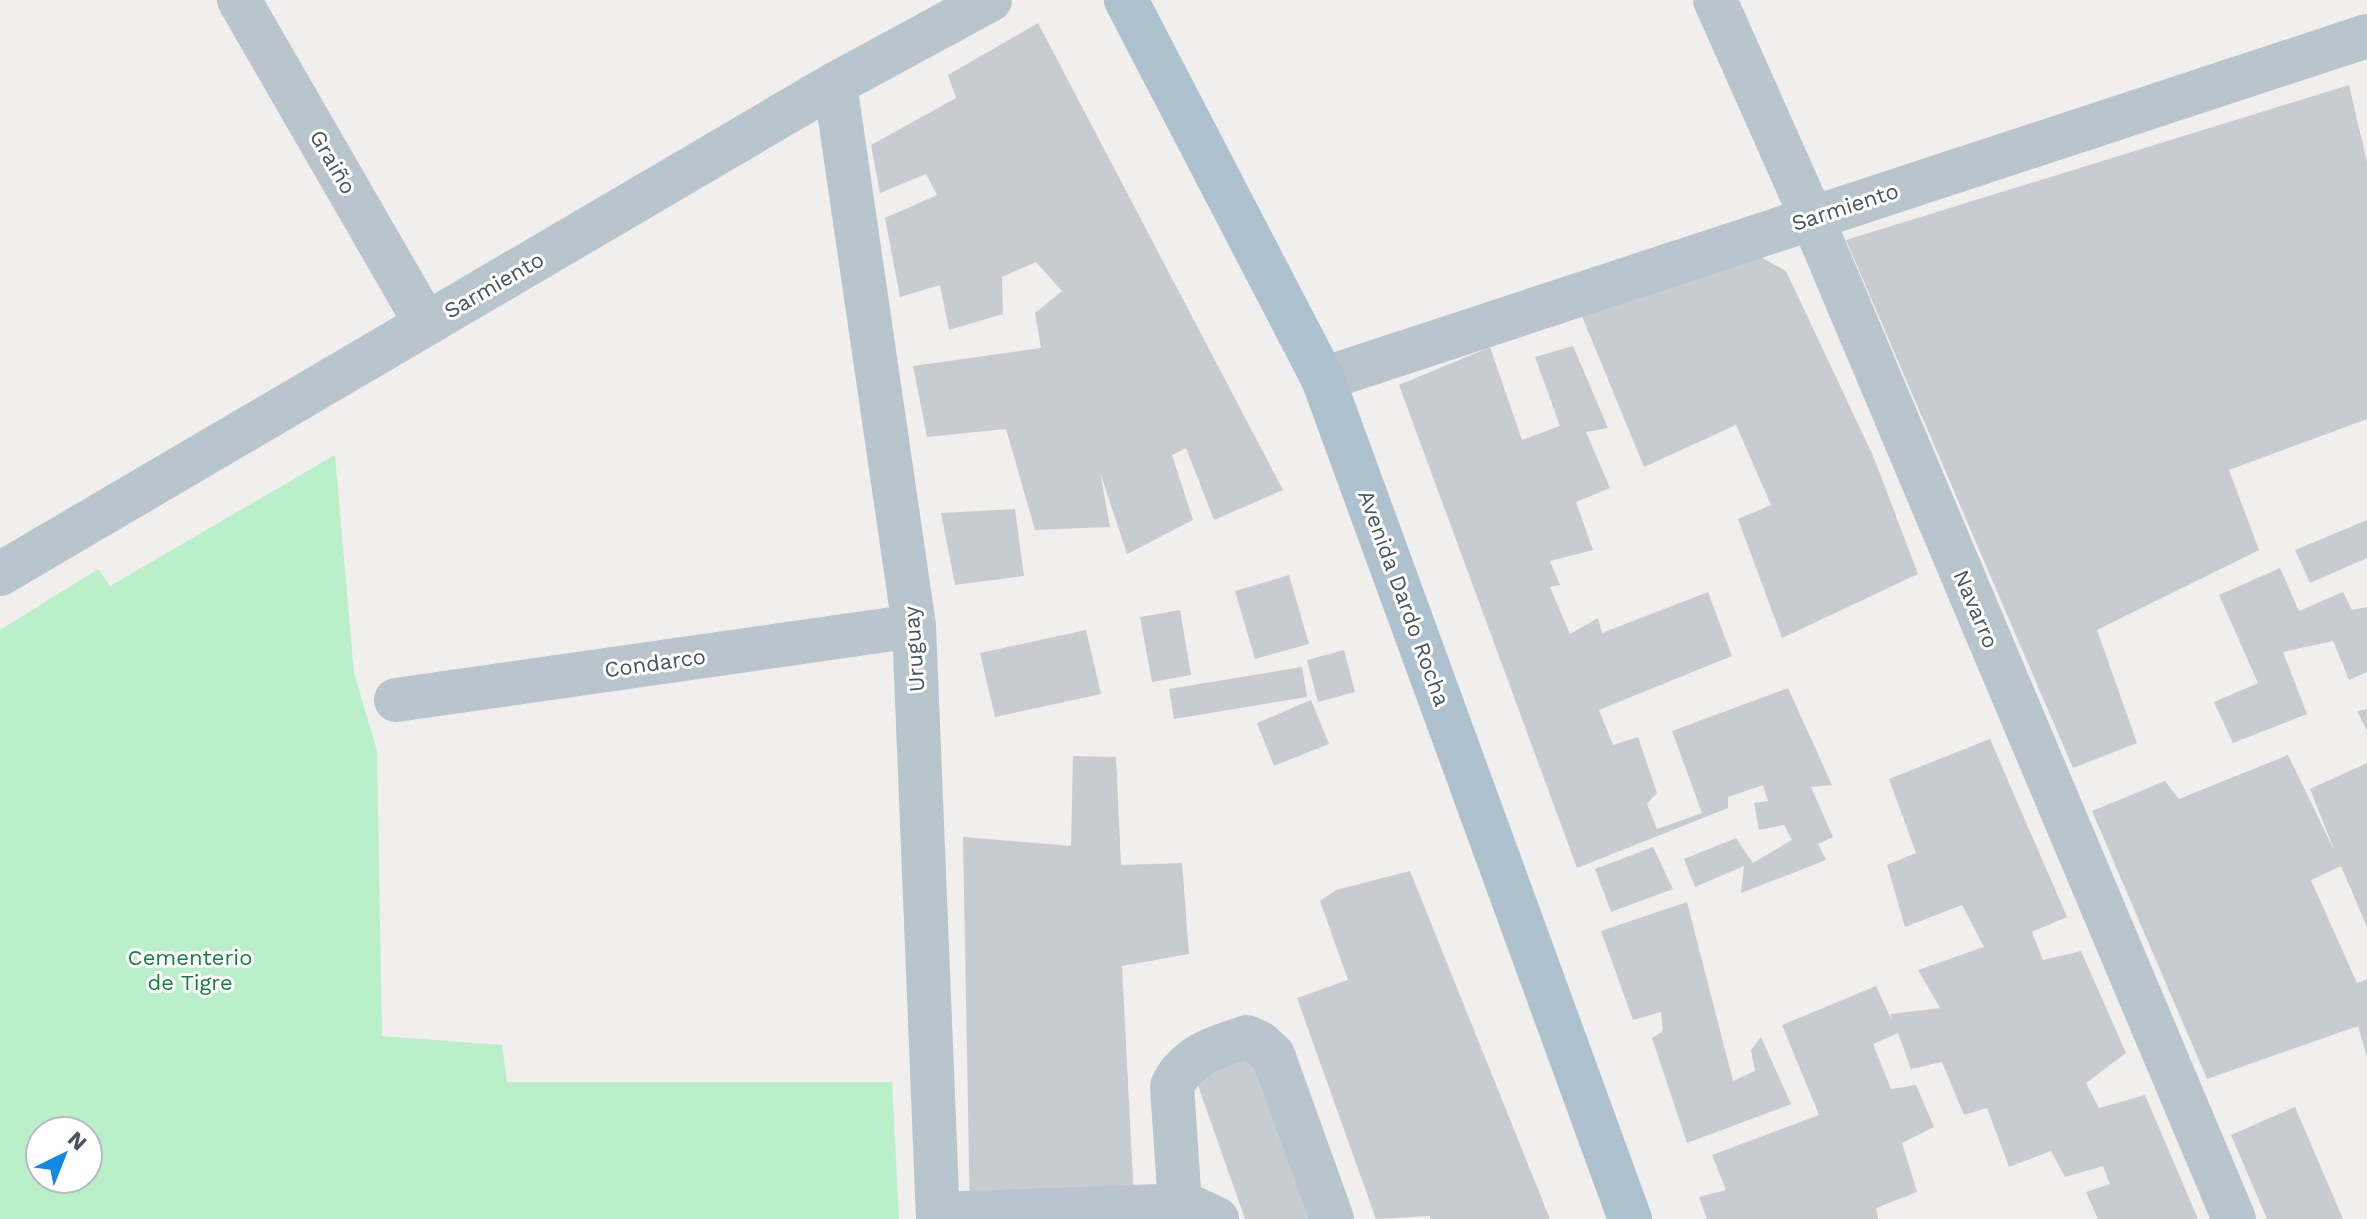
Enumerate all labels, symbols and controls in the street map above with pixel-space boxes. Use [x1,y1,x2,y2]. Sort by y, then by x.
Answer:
street label: Graiño [305,126,361,198]
street label: Sarmiento [1788,178,1902,236]
street label: Sarmiento [440,246,548,324]
street label: Avenida Dardo Rocha [1353,487,1455,709]
street label: Navarro [1948,566,2004,652]
street label: Uruguay [898,604,929,693]
street label: Condarco [603,644,707,682]
park label: Cementerio de Tigre [128,945,252,995]
north arrow [24,1115,104,1195]
text: N [63,1126,92,1155]

